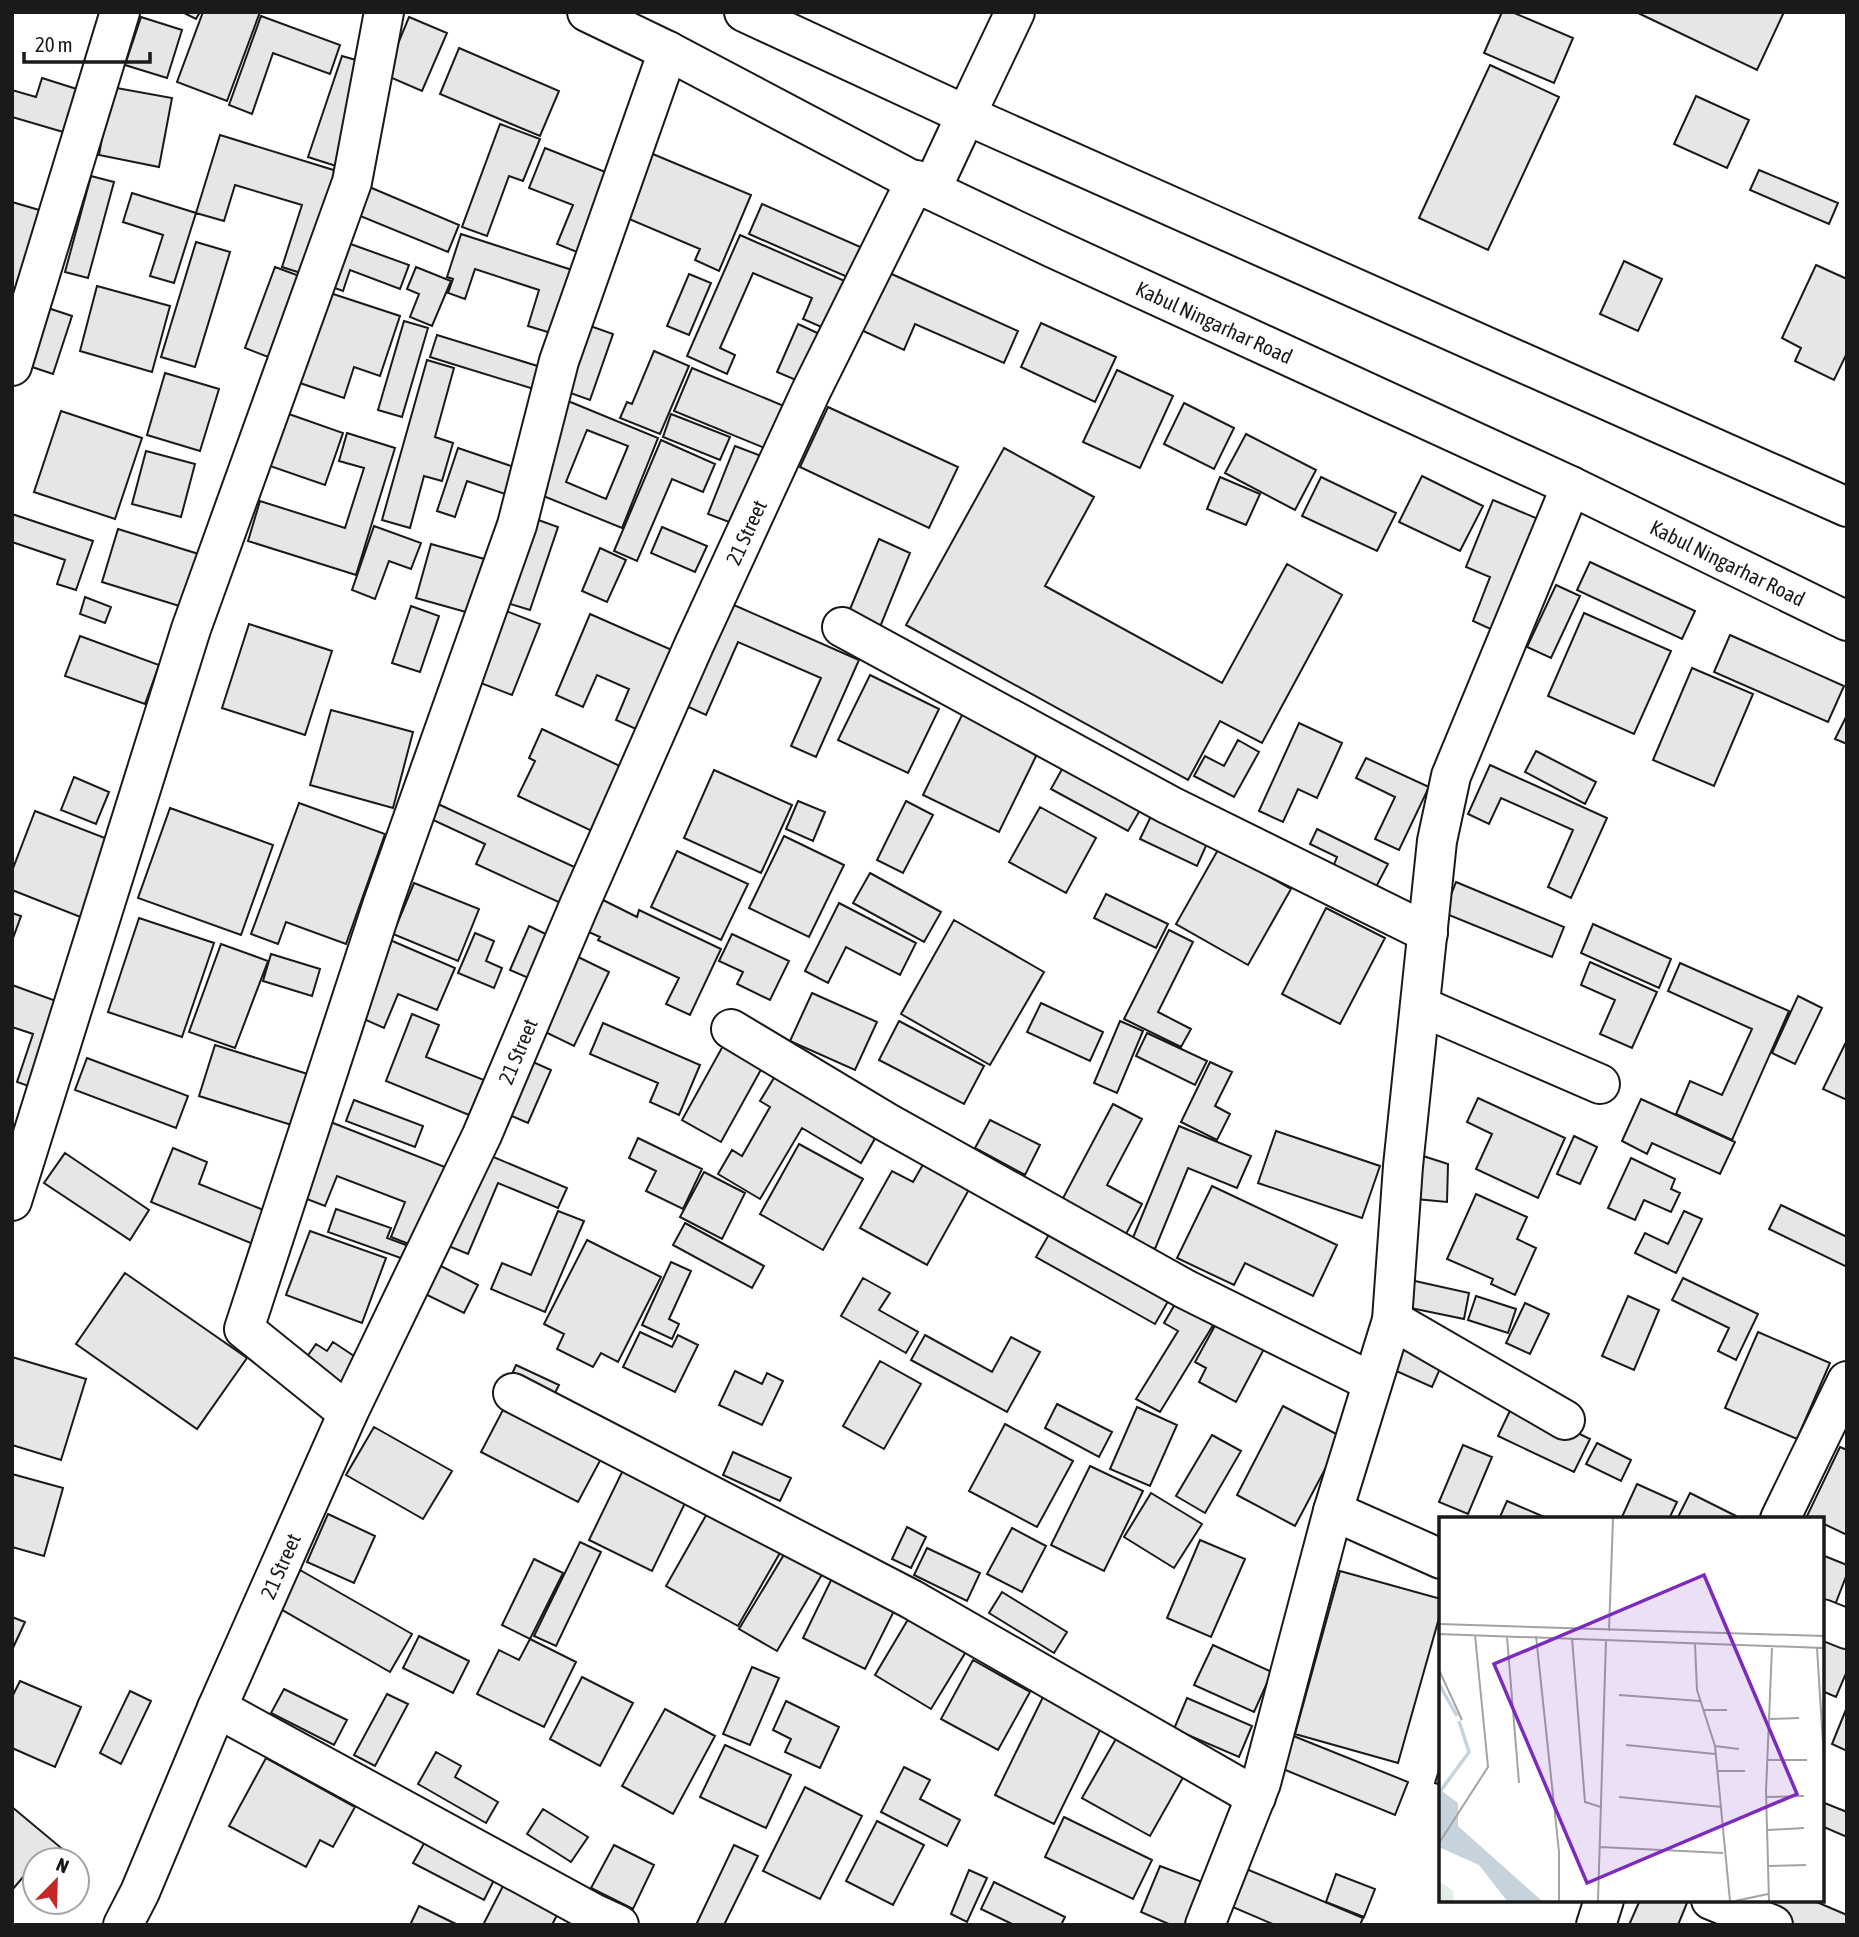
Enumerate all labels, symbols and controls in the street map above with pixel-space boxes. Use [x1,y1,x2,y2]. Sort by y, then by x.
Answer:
scale bar [24,21,150,65]
text: 20 m [35,32,73,56]
street label: Kabul Ningarhar Road [1132,276,1296,368]
street label: 21 Street [721,496,771,569]
street label: Kabul Ningarhar Road [1646,515,1809,611]
street label: 21 Street [493,1015,542,1088]
inset map [1439,1517,1824,1902]
street label: 21 Street [255,1530,305,1602]
north arrow [21,1846,91,1916]
text: N [53,1853,72,1878]

